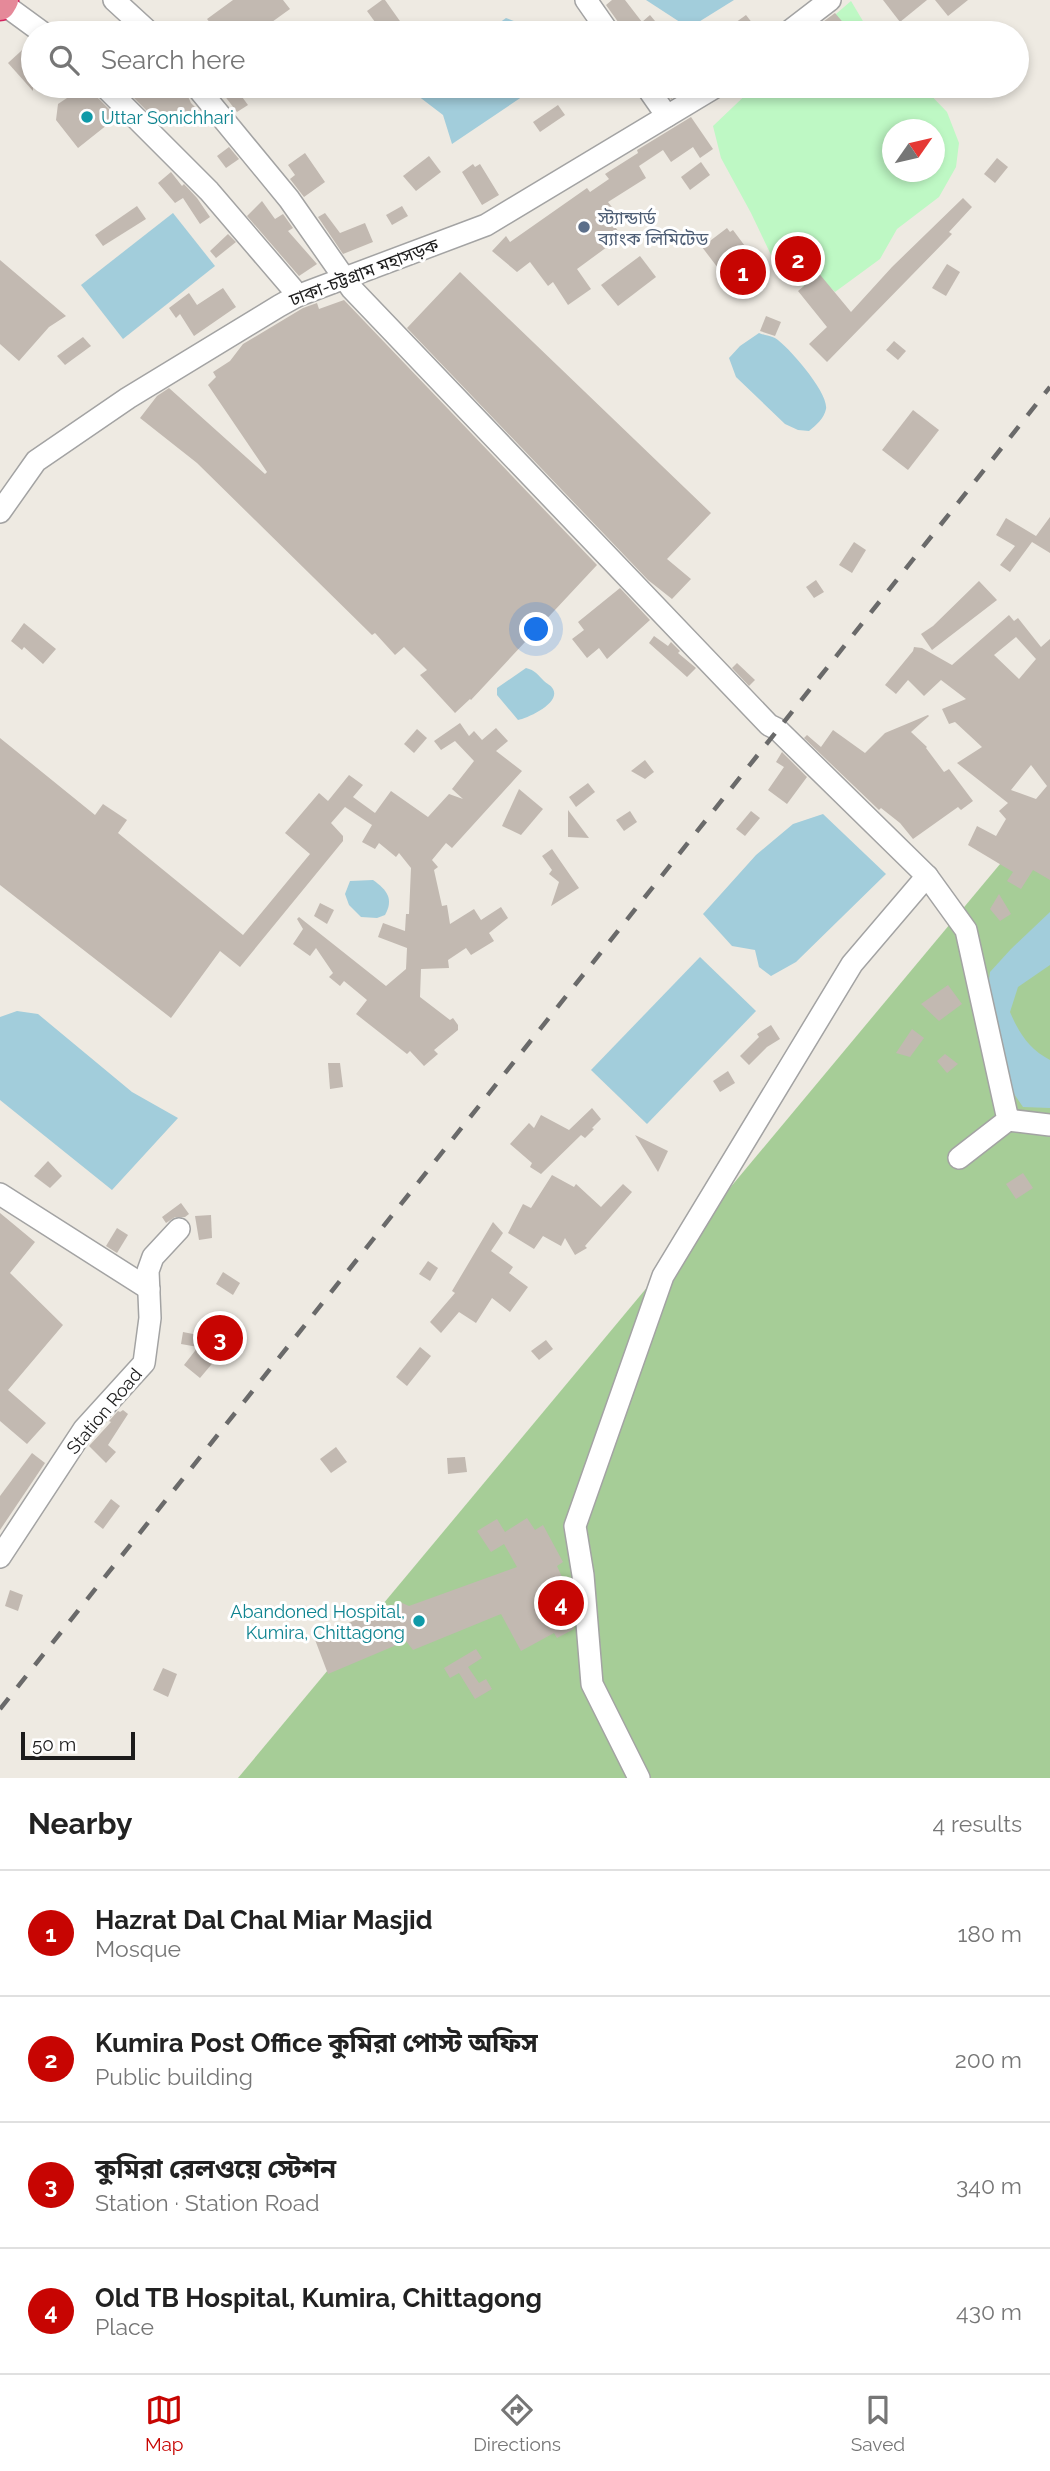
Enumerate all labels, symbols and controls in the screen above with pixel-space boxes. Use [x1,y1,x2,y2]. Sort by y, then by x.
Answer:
search box [21,21,1029,98]
icon: search [45,41,83,79]
text: Search here [101,45,245,75]
place label: Uttar Sonichhari [101,107,234,128]
marker: Uttar Sonichhari [79,109,95,125]
north arrow [882,119,945,182]
place label: স্ট্যান্ডার্ড ব্যাংক লিমিটেড [597,207,708,249]
marker: স্ট্যান্ডার্ড ব্যাংক লিমিটেড [576,219,592,235]
pin: 2 [775,233,821,285]
street label: ঢাকা-চট্টগ্রাম মহাসড়ক [285,234,442,311]
pin: 1 [720,246,766,298]
your location [519,612,553,646]
pin: 3 [197,1312,243,1364]
street label: Station Road [62,1364,146,1458]
pin: 4 [538,1577,584,1629]
place label: Abandoned Hospital, Kumira, Chittagong [230,1601,405,1643]
marker: Abandoned Hospital, Kumira, Chittagong [411,1613,427,1629]
scale bar [21,1729,135,1761]
text: 50 m [32,1733,76,1755]
text: Nearby [28,1806,132,1841]
text: 4 results [933,1810,1022,1837]
text: Hazrat Dal Chal Miar Masjid [95,1905,432,1935]
text: 1 [45,1920,57,1947]
text: 180 m [957,1920,1022,1947]
text: Mosque [95,1935,181,1962]
text: Kumira Post Office কুমিরা পোস্ট অফিস [95,2028,538,2058]
text: 2 [45,2046,57,2073]
text: 200 m [955,2046,1022,2073]
text: Public building [95,2063,253,2090]
text: কুমিরা রেলওয়ে স্টেশন [95,2154,336,2184]
text: 3 [45,2172,57,2199]
text: 340 m [956,2172,1022,2199]
text: Station · Station Road [95,2189,320,2216]
text: Old TB Hospital, Kumira, Chittagong [95,2283,542,2313]
text: 4 [44,2298,58,2325]
text: 430 m [956,2298,1022,2325]
text: Place [95,2313,154,2340]
tab: Map [145,2391,184,2455]
tab: Directions [473,2391,561,2455]
tab: Saved [851,2391,905,2455]

